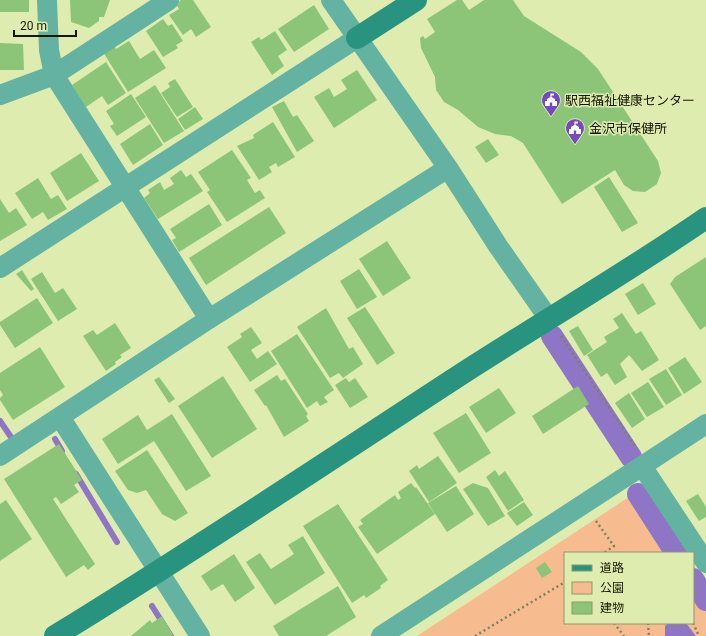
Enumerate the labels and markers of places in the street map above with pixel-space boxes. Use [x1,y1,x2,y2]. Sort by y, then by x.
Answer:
public building icon: 駅西福祉健康センター [540,89,562,117]
place label: 駅西福祉健康センター [565,93,695,108]
public building icon: 金沢市保健所 [564,117,586,145]
place label: 金沢市保健所 [589,121,667,136]

